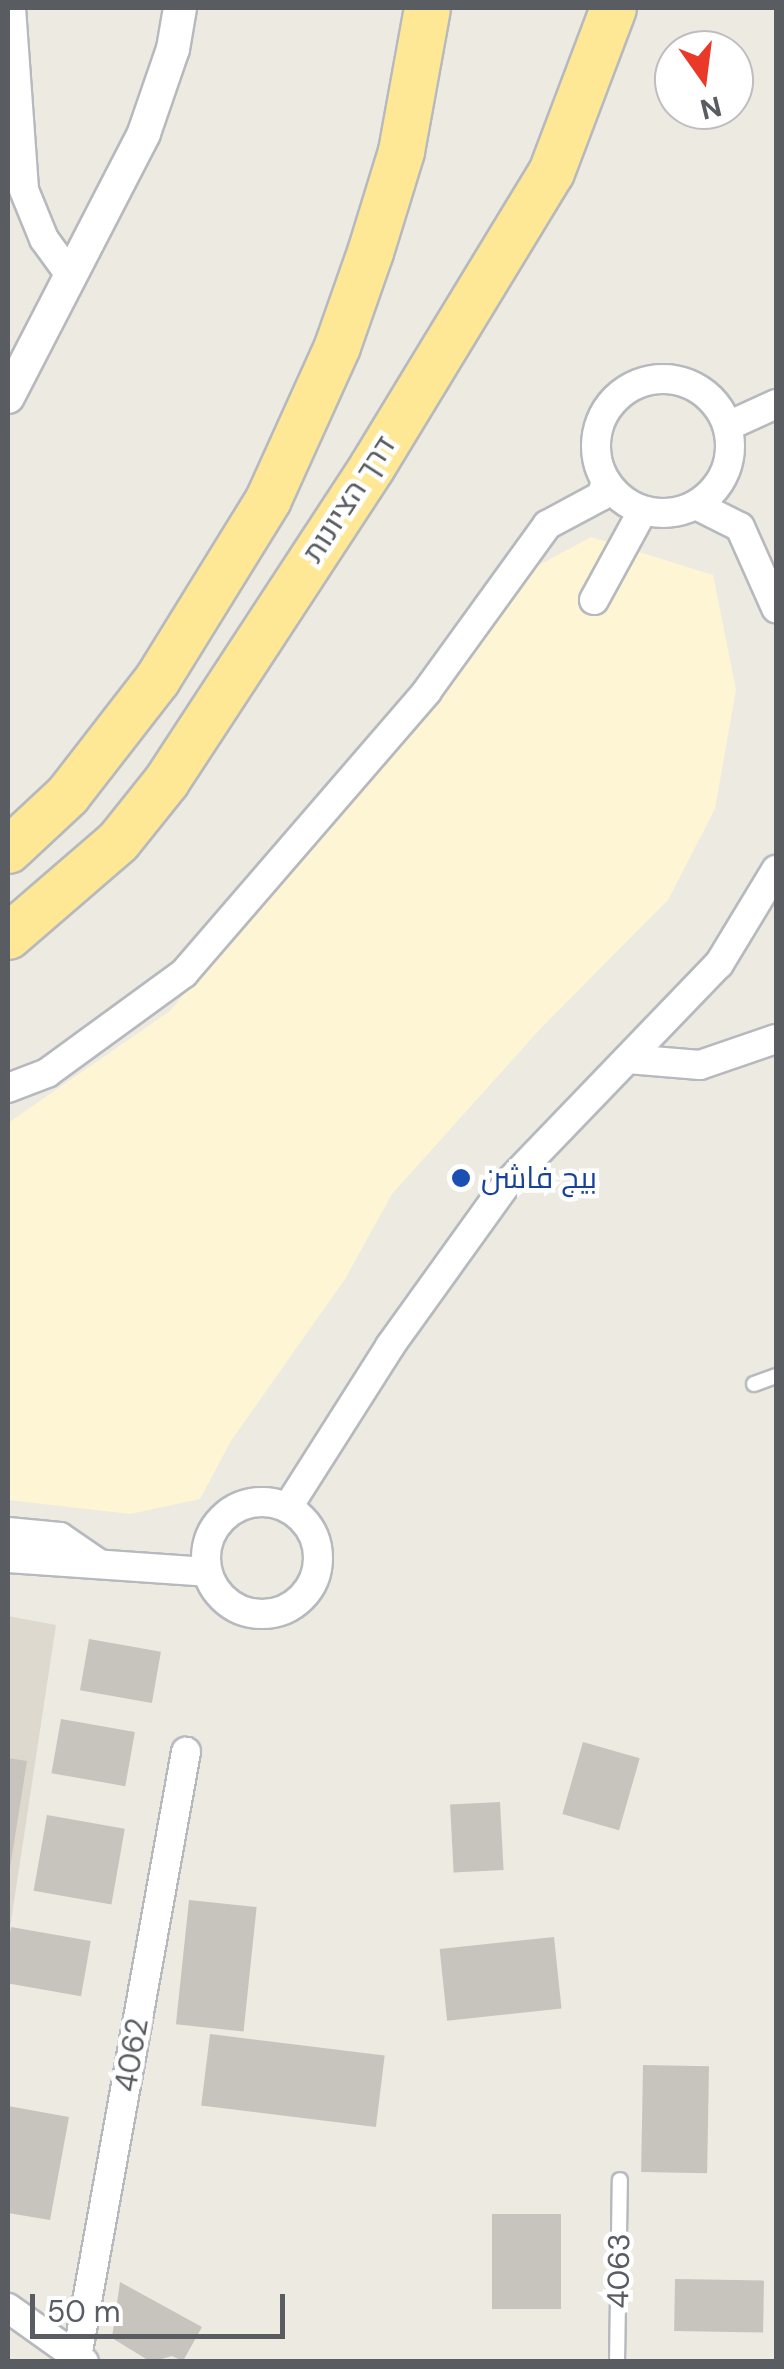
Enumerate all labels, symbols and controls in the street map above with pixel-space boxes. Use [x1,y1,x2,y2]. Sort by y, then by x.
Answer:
north arrow [654,30,754,130]
text: N [697,87,725,128]
street label: דרך הציונות [295,429,403,569]
place label: بيج فاشن [481,1160,597,1196]
marker: بيج فاشن [450,1167,472,1189]
street label: 4062 [108,2015,156,2095]
street label: 4063 [600,2233,638,2309]
scale bar [35,2274,290,2336]
text: 50 m [47,2292,121,2331]

